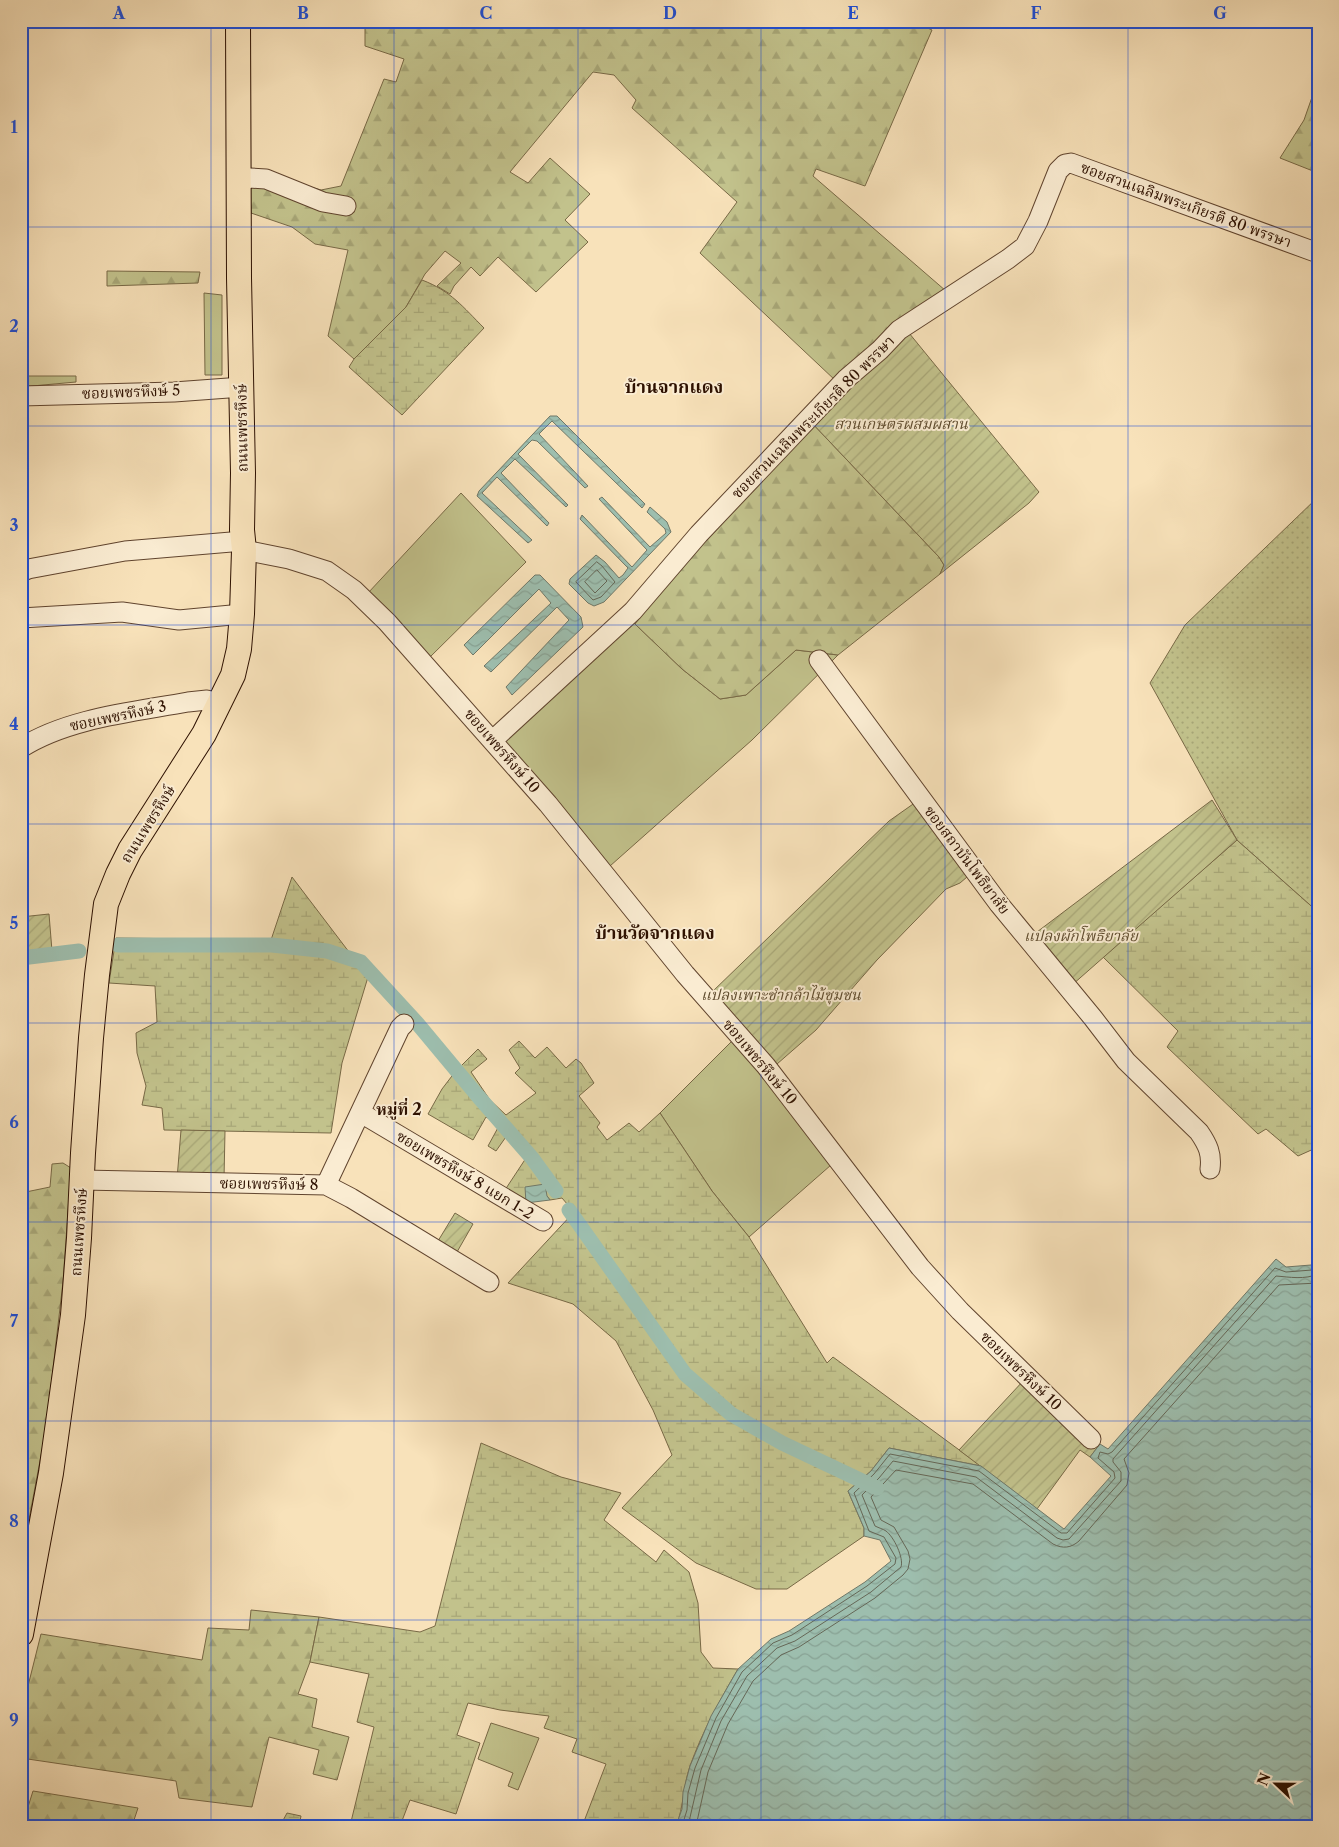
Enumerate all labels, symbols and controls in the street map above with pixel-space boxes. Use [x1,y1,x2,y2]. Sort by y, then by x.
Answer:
text: A [112,3,126,23]
text: B [297,3,309,23]
text: C [480,3,492,23]
text: D [663,3,677,23]
text: E [847,3,859,23]
text: F [1031,3,1042,23]
text: G [1213,3,1227,23]
text: 1 [10,117,18,137]
street label: ซอยสวนเฉลิมพระเกียรติ 80 พรรษา [1078,157,1294,252]
text: 2 [9,316,19,336]
street label: ซอยสวนเฉลิมพระเกียรติ 80 พรรษา [727,331,898,502]
district label: บ้านจากแดง [625,376,723,398]
street label: ซอยเพชรหึงษ์ 5 [82,380,180,403]
street label: ถนนเพชรหึงษ์ [231,383,252,472]
park label: สวนเกษตรผสมผสาน [834,414,968,433]
text: 3 [9,515,19,535]
street label: ซอยเพชรหึงษ์ 3 [68,696,168,735]
street label: ซอยเพชรหึงษ์ 10 [460,704,544,797]
text: 4 [9,714,19,734]
street label: ถนนเพชรหึงษ์ [116,781,179,866]
street label: ซอยสถาบันโพธิยาลัย [920,801,1015,918]
text: 5 [10,913,19,933]
district label: บ้านวัดจากแดง [595,922,715,944]
park label: แปลงผักโพธิยาลัย [1024,925,1139,945]
park label: แปลงเพาะชำกล้าไม้ชุมชน [701,984,861,1005]
street label: ซอยเพชรหึงษ์ 10 [719,1015,802,1108]
district label: หมู่ที่ 2 [376,1098,422,1120]
text: 6 [9,1112,19,1132]
street label: ซอยเพชรหึงษ์ 8 แยก 1-2 [393,1126,537,1223]
street label: ซอยเพชรหึงษ์ 8 [219,1173,319,1194]
street label: ถนนเพชรหึงษ์ [66,1187,91,1277]
text: 7 [10,1311,19,1331]
street label: ซอยเพชรหึงษ์ 10 [977,1327,1066,1414]
text: 8 [9,1511,19,1531]
text: 9 [9,1710,19,1730]
north arrow [1252,1760,1302,1810]
text: N [1253,1770,1275,1788]

